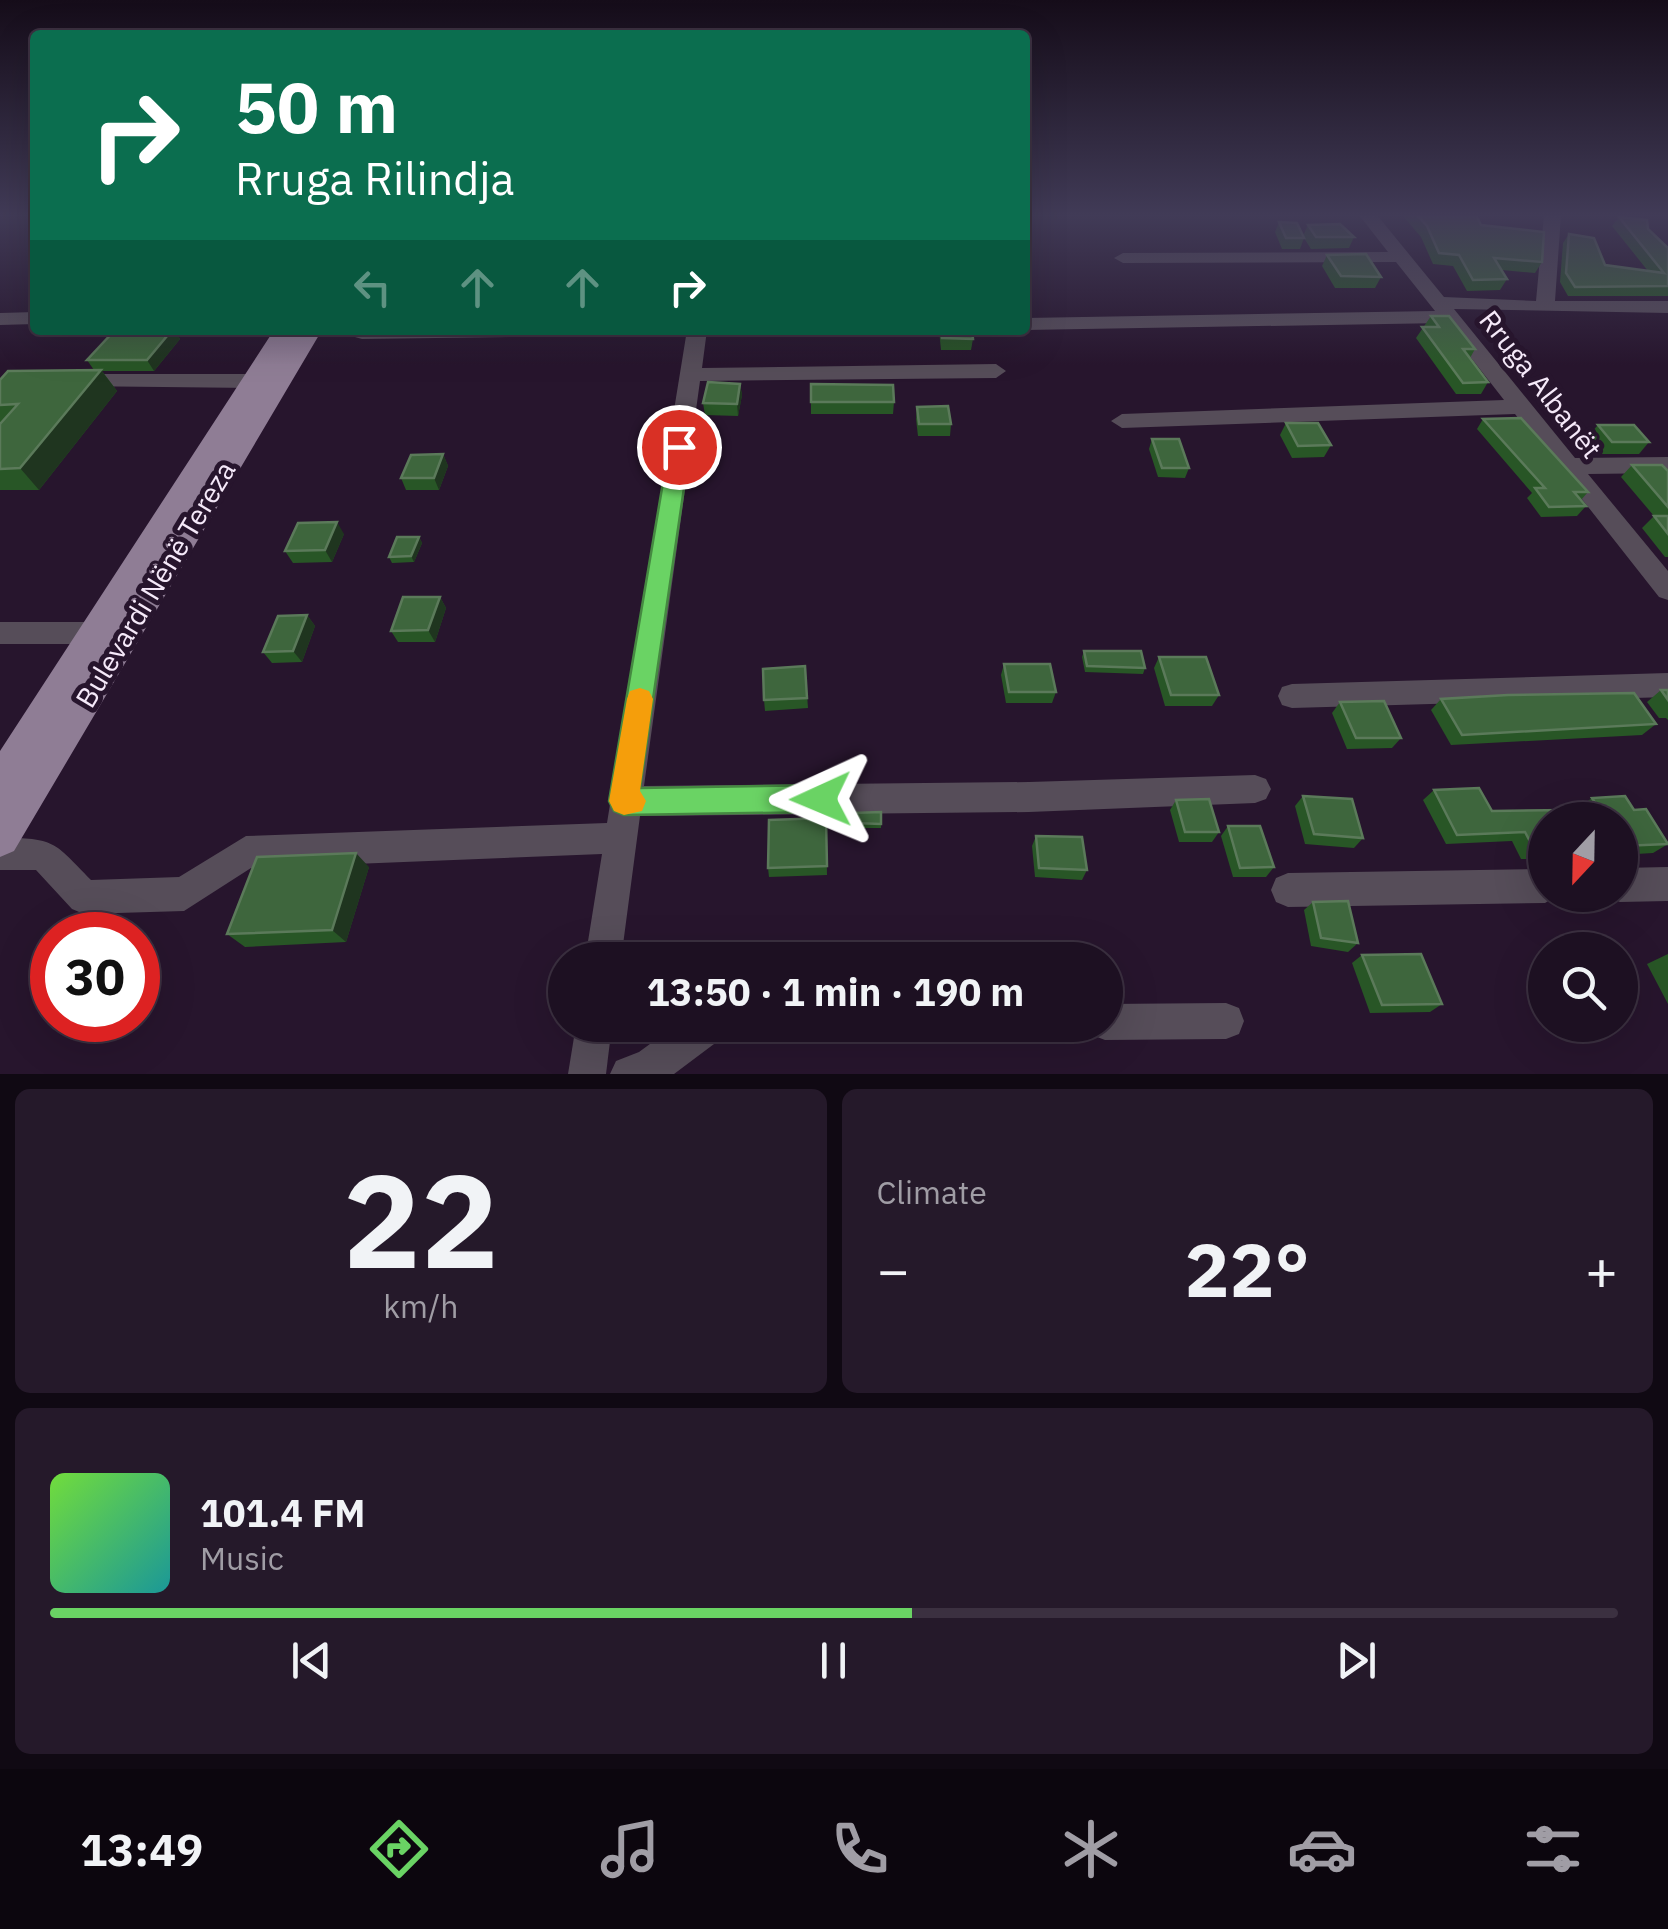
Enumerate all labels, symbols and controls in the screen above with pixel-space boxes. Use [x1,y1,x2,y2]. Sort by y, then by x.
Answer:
text: 50 m [235,61,398,152]
icon: right [70,70,200,200]
text: Rruga Rilindja [235,149,515,207]
icon: left [345,260,400,315]
icon: ahead [450,260,505,315]
icon: ahead [555,260,610,315]
icon: right [660,260,715,315]
street label: Rruga Albanët [1472,302,1610,466]
pin [637,405,722,490]
icon: arrive [652,420,707,475]
street label: Bulevardi Nënë Tereza [67,454,243,714]
position arrow [769,747,873,851]
north arrow [1528,802,1638,912]
map controls [1528,802,1638,1042]
speed limit sign: 30 [30,912,160,1042]
button: search [1528,932,1638,1042]
text: 13:50 · 1 min · 190 m [647,967,1024,1016]
text: 22 [343,1135,499,1304]
text: Climate [877,1171,987,1213]
text: 22° [1185,1220,1310,1318]
text: − [877,1234,910,1305]
text: + [1585,1234,1618,1305]
text: km/h [383,1285,458,1327]
text: 101.4 FM [200,1488,365,1537]
text: Music [200,1537,284,1579]
icon: previous [284,1633,339,1688]
icon: pause [806,1633,861,1688]
icon: next [1329,1633,1384,1688]
icon: directions [364,1814,434,1884]
icon: music [595,1814,665,1884]
icon: phone [825,1814,895,1884]
icon: climate [1056,1814,1126,1884]
icon: car [1287,1814,1357,1884]
icon: filters [1518,1814,1588,1884]
text: 13:49 [80,1820,203,1878]

